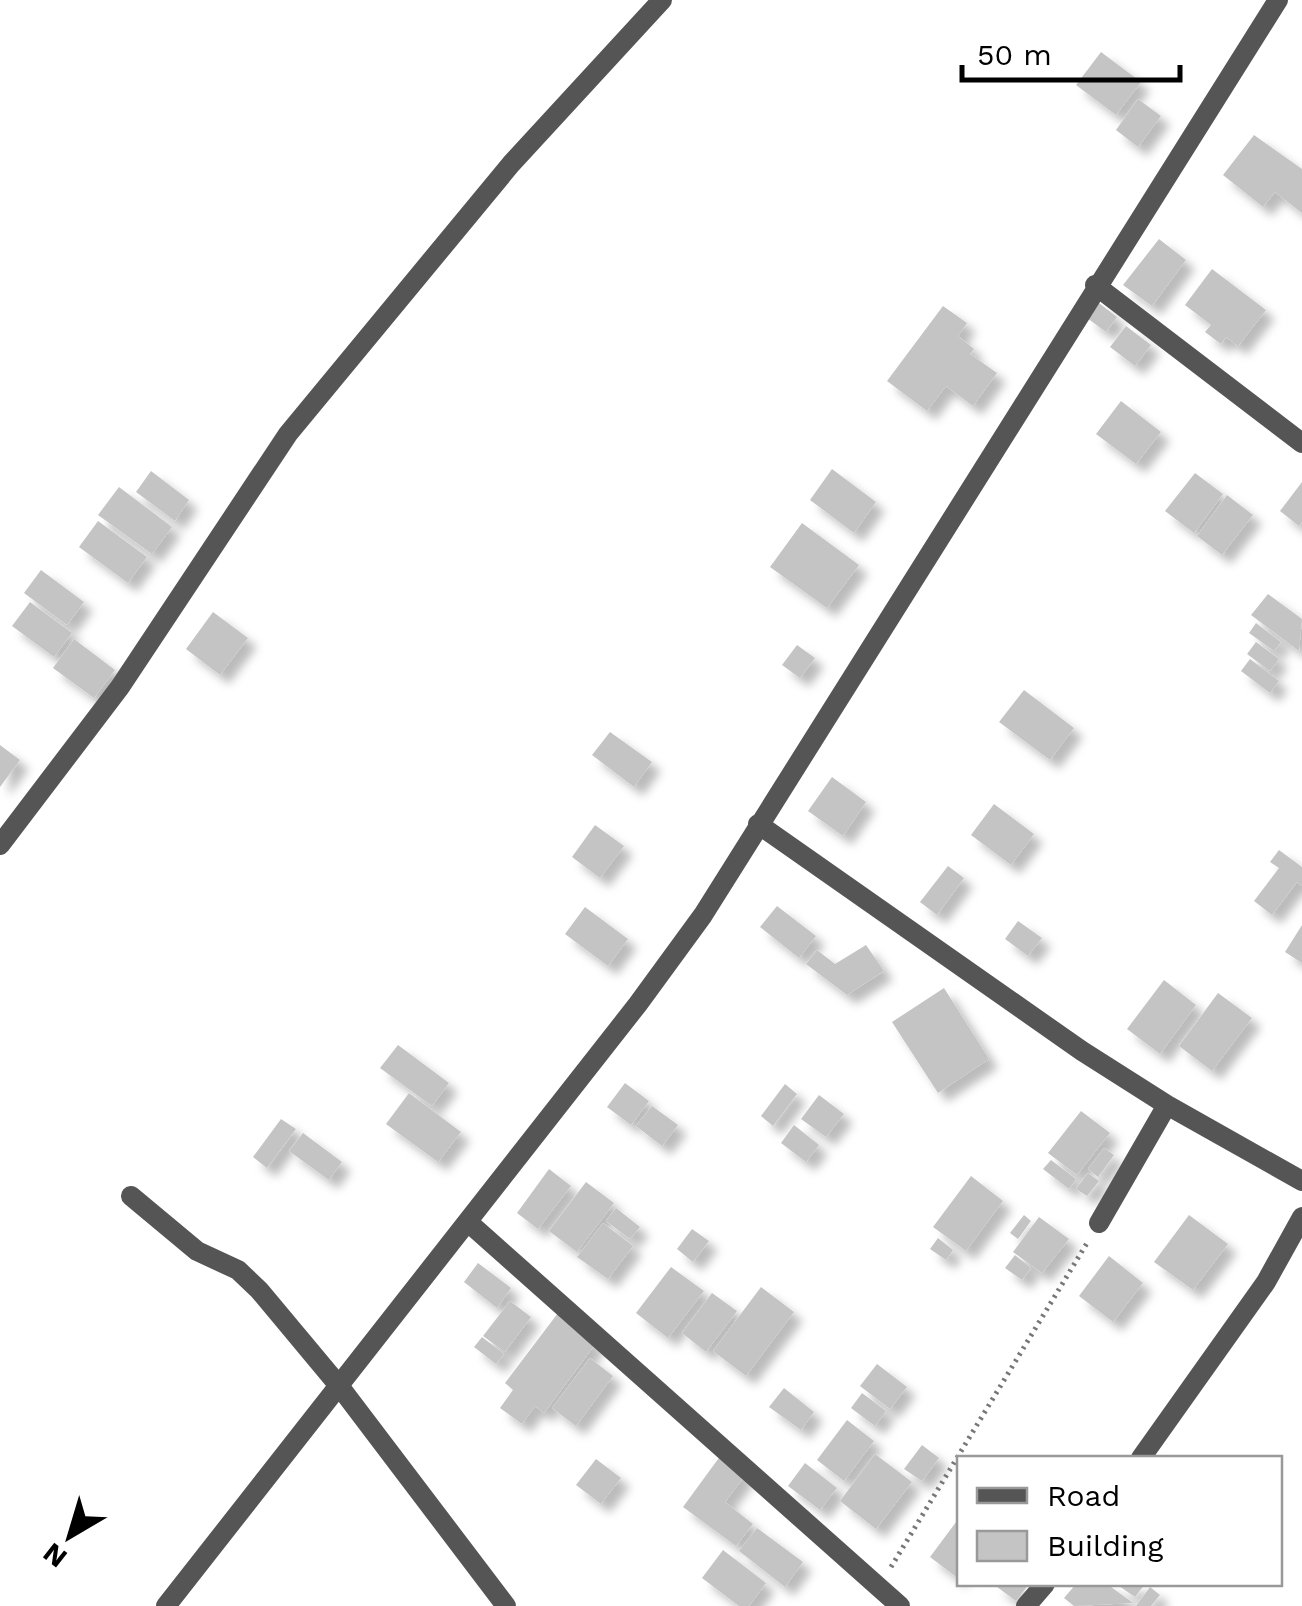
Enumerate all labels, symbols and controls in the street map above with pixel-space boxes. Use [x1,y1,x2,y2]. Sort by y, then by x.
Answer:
scale bar [962,20,1180,82]
text: 50 m [977,37,1052,72]
legend [957,1456,1282,1586]
text: Road [1047,1478,1120,1513]
north arrow [20,1486,120,1586]
text: Building [1047,1528,1164,1563]
text: N [37,1536,73,1575]

